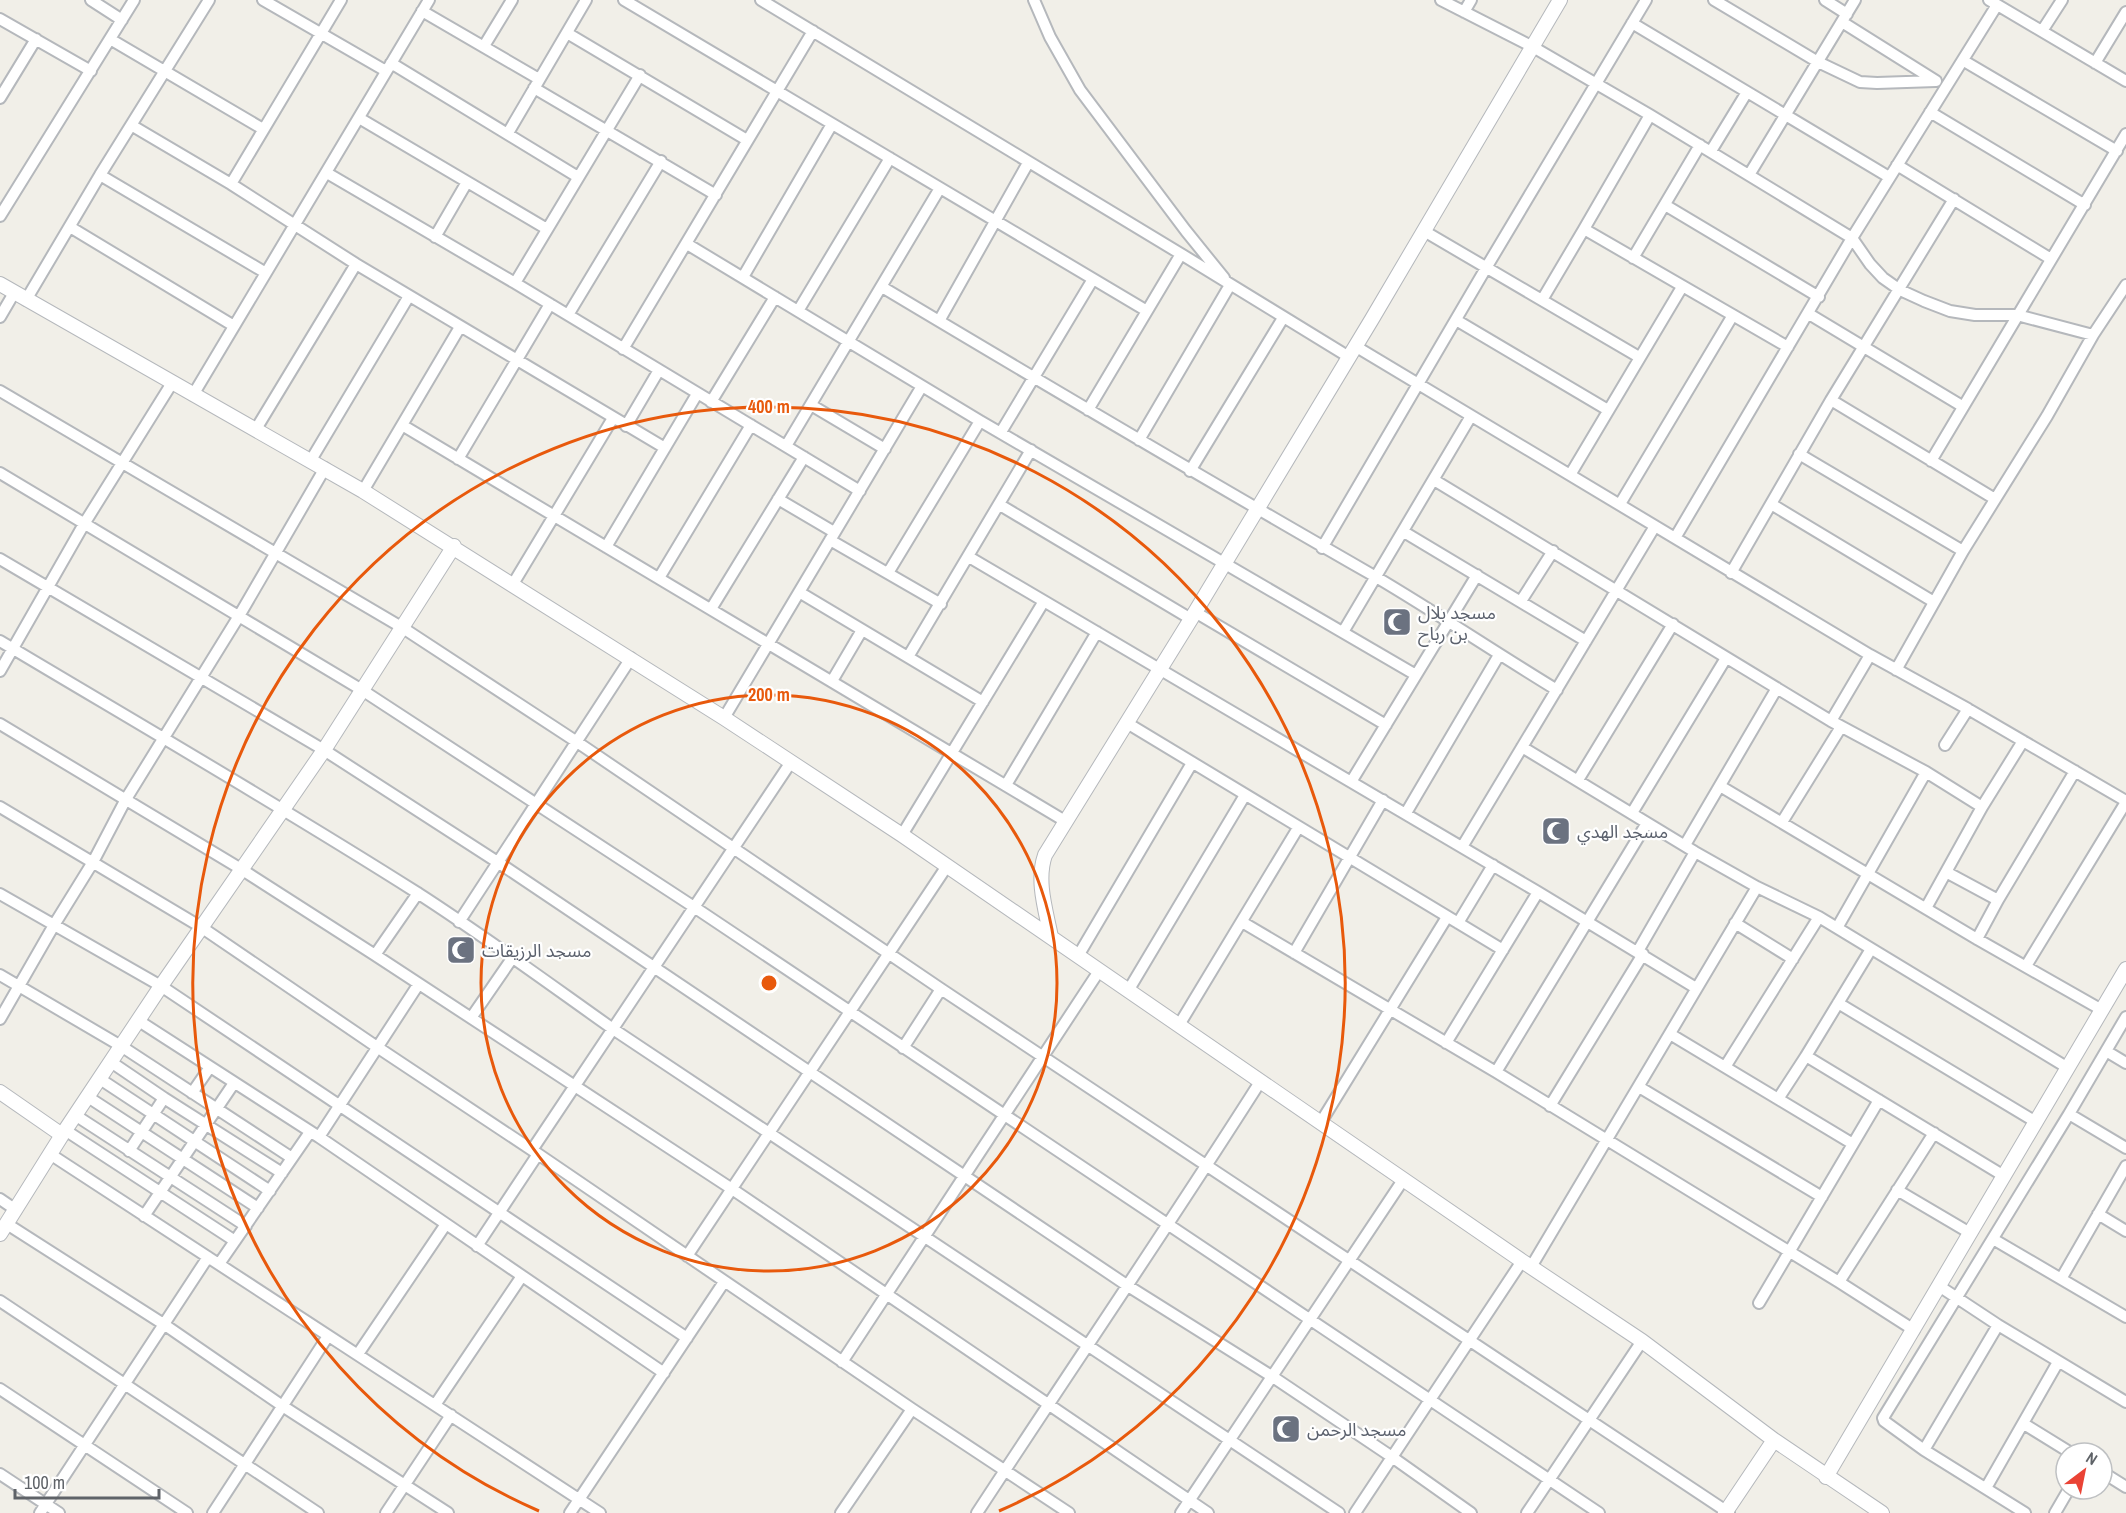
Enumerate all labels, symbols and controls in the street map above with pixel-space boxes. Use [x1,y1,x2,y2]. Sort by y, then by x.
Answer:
text: 400 m [748,394,790,419]
place label: مسجد بلال بن رباح [1418,600,1496,647]
mosque icon: مسجد بلال بن رباح [1381,606,1413,638]
text: 200 m [748,682,790,707]
mosque icon: مسجد الهدي [1540,815,1572,847]
place label: مسجد الهدي [1577,819,1668,845]
mosque icon: مسجد الرزيقات [445,934,477,966]
place label: مسجد الرزيقات [482,938,591,963]
centre of rings [759,973,779,993]
mosque icon: مسجد الرحمن [1270,1413,1302,1445]
place label: مسجد الرحمن [1307,1417,1406,1442]
north arrow [2054,1441,2114,1501]
text: N [2082,1446,2102,1470]
scale bar [15,1462,159,1500]
text: 100 m [24,1470,65,1495]

